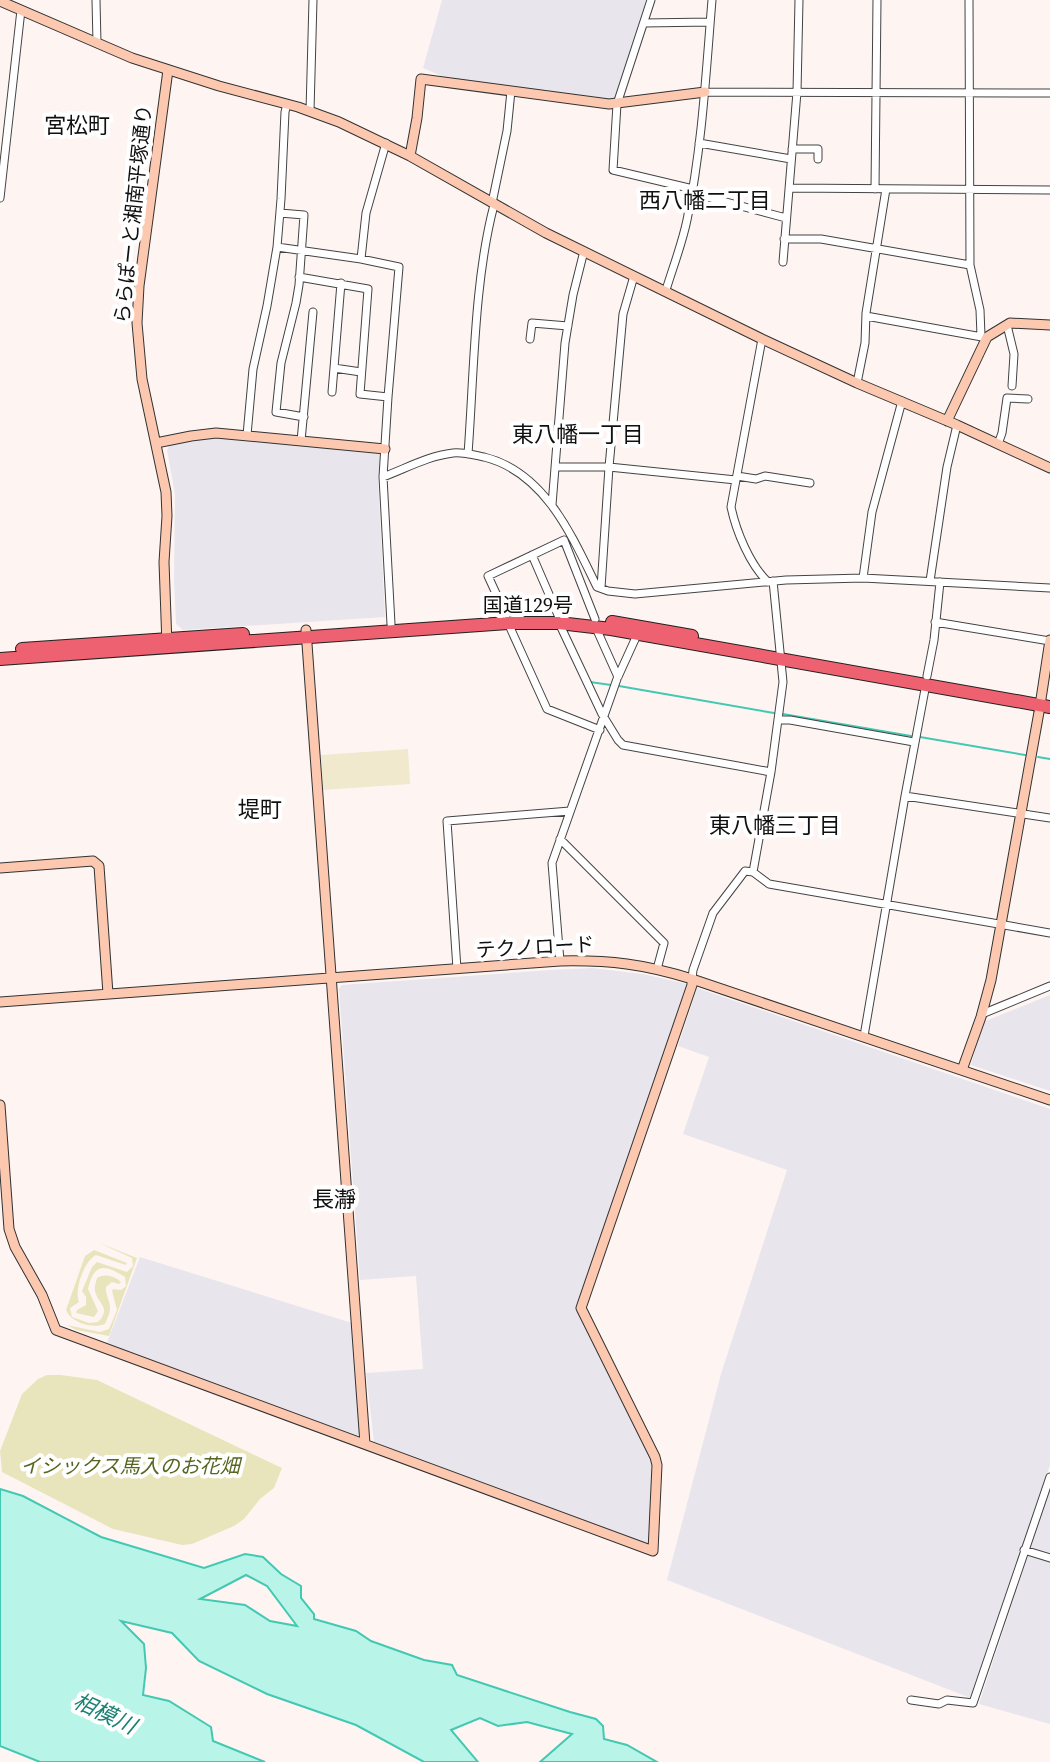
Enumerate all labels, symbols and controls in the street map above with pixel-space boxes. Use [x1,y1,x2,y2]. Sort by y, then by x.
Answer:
street label: ららぽーと湘南平塚通り [108,103,158,325]
district label: 宮松町 [44,110,110,140]
district label: 西八幡二丁目 [639,185,771,215]
district label: 東八幡一丁目 [512,419,644,449]
street label: 国道129号 [483,591,573,619]
district label: 堤町 [238,794,282,824]
district label: 東八幡三丁目 [709,810,841,840]
street label: テクノロード [475,930,595,964]
district label: 長瀞 [312,1184,356,1214]
park label: イシックス馬入のお花畑 [20,1452,243,1480]
water label: 相模川 [69,1685,143,1741]

